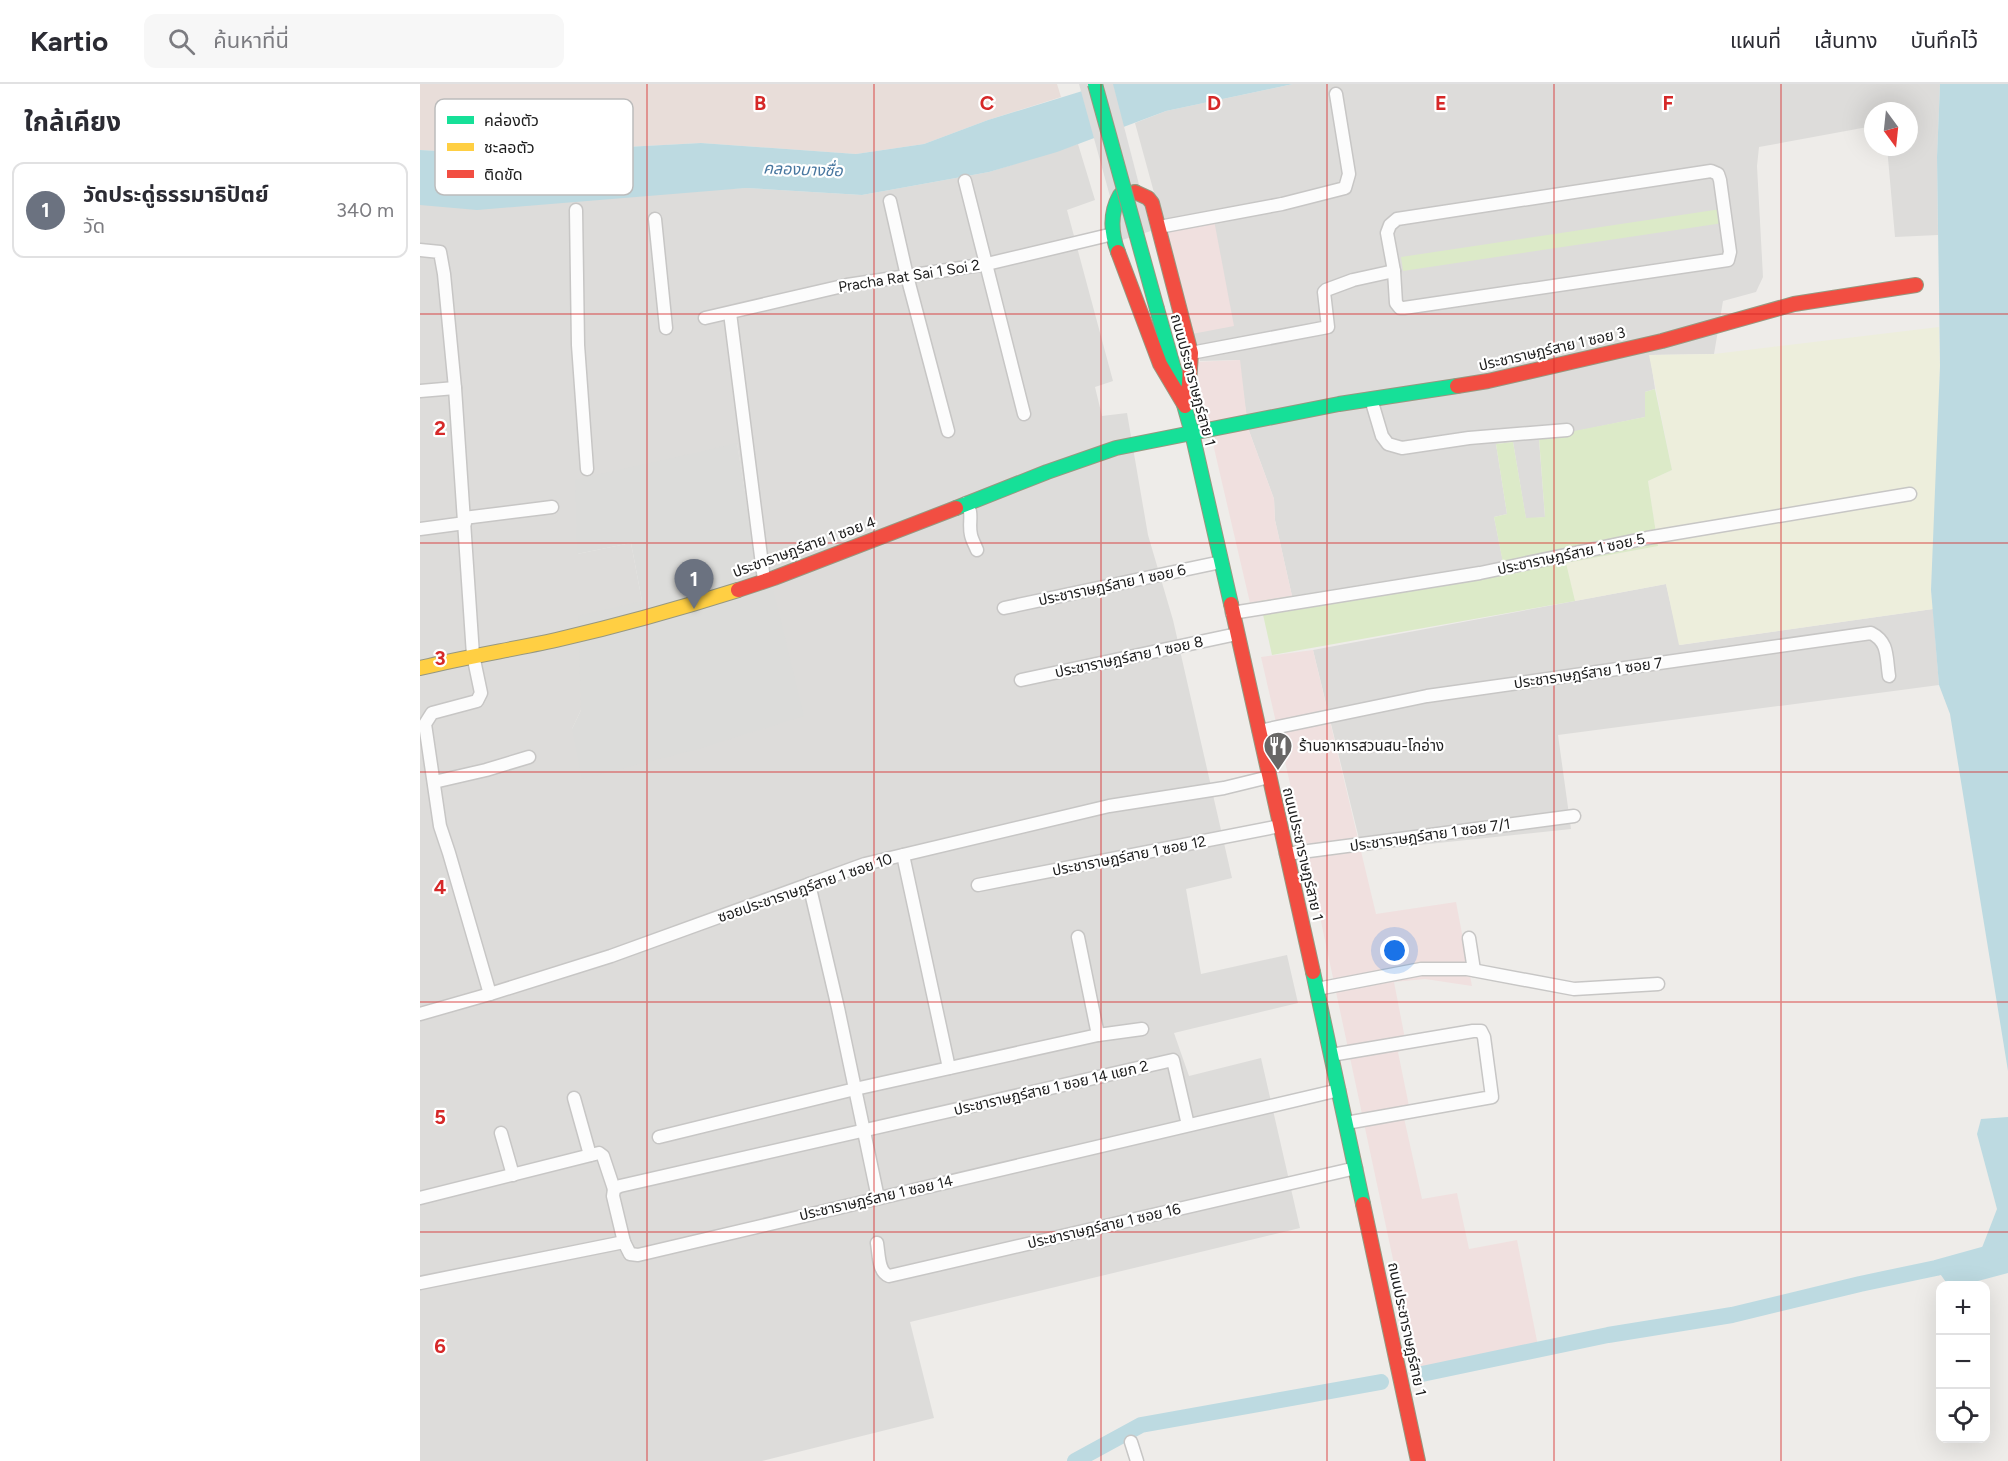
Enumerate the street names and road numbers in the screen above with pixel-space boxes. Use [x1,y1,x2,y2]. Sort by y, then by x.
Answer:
street label: Pracha Rat Sai 1 Soi 2 [837,256,981,296]
street label: ถนนประชาราษฎร์สาย 1 [1167,312,1219,448]
street label: ประชาราษฎร์สาย 1 ซอย 3 [1477,323,1627,375]
street label: ประชาราษฎร์สาย 1 ซอย 4 [730,513,878,581]
street label: ประชาราษฎร์สาย 1 ซอย 5 [1495,530,1647,578]
street label: ประชาราษฎร์สาย 1 ซอย 6 [1037,560,1188,609]
street label: ประชาราษฎร์สาย 1 ซอย 8 [1053,632,1205,682]
street label: ประชาราษฎร์สาย 1 ซอย 7 [1512,654,1664,692]
street label: ถนนประชาราษฎร์สาย 1 [1279,786,1327,922]
street label: ประชาราษฎร์สาย 1 ซอย 7/1 [1349,815,1511,855]
street label: ประชาราษฎร์สาย 1 ซอย 12 [1050,832,1208,880]
street label: ซอยประชาราษฎร์สาย 1 ซอย 10 [715,850,895,926]
street label: ประชาราษฎร์สาย 1 ซอย 14 แยก 2 [952,1057,1150,1119]
street label: ประชาราษฎร์สาย 1 ซอย 14 [797,1172,955,1224]
street label: ประชาราษฎร์สาย 1 ซอย 16 [1026,1200,1183,1252]
street label: ถนนประชาราษฎร์สาย 1 [1384,1261,1430,1397]

